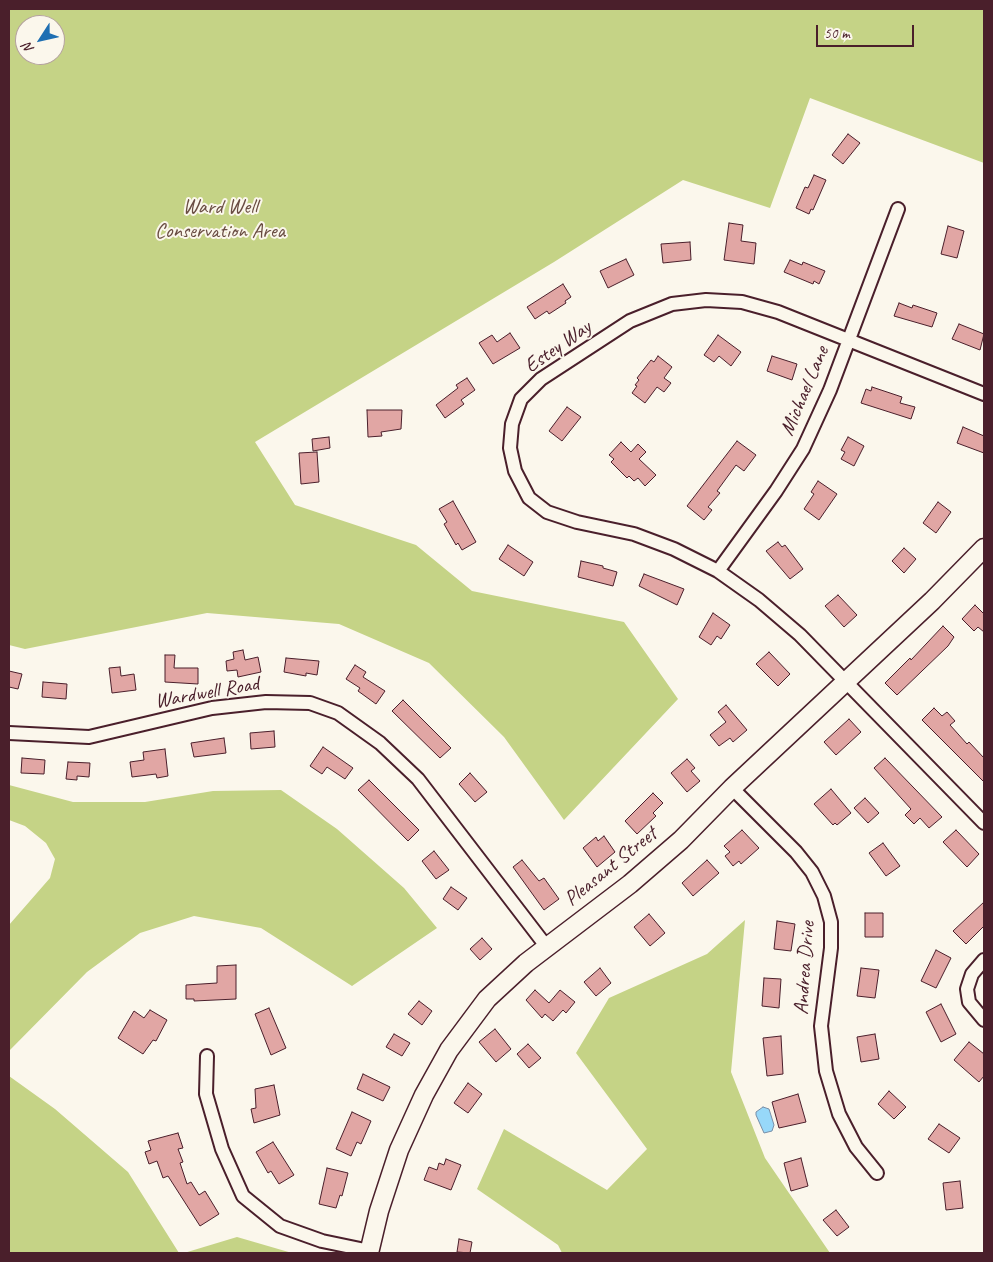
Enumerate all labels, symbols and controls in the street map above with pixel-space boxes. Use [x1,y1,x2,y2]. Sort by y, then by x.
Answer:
north arrow [15,15,65,65]
scale bar [818,15,916,47]
text: 50 m [824,24,850,43]
text: N [19,40,38,57]
park label: Ward Well Conservation Area [155,194,285,244]
street label: Estey Way [520,315,596,379]
street label: Michael Lane [775,343,835,439]
street label: Wardwell Road [153,671,261,715]
street label: Pleasant Street [560,822,662,912]
street label: Andrea Drive [789,920,821,1016]

